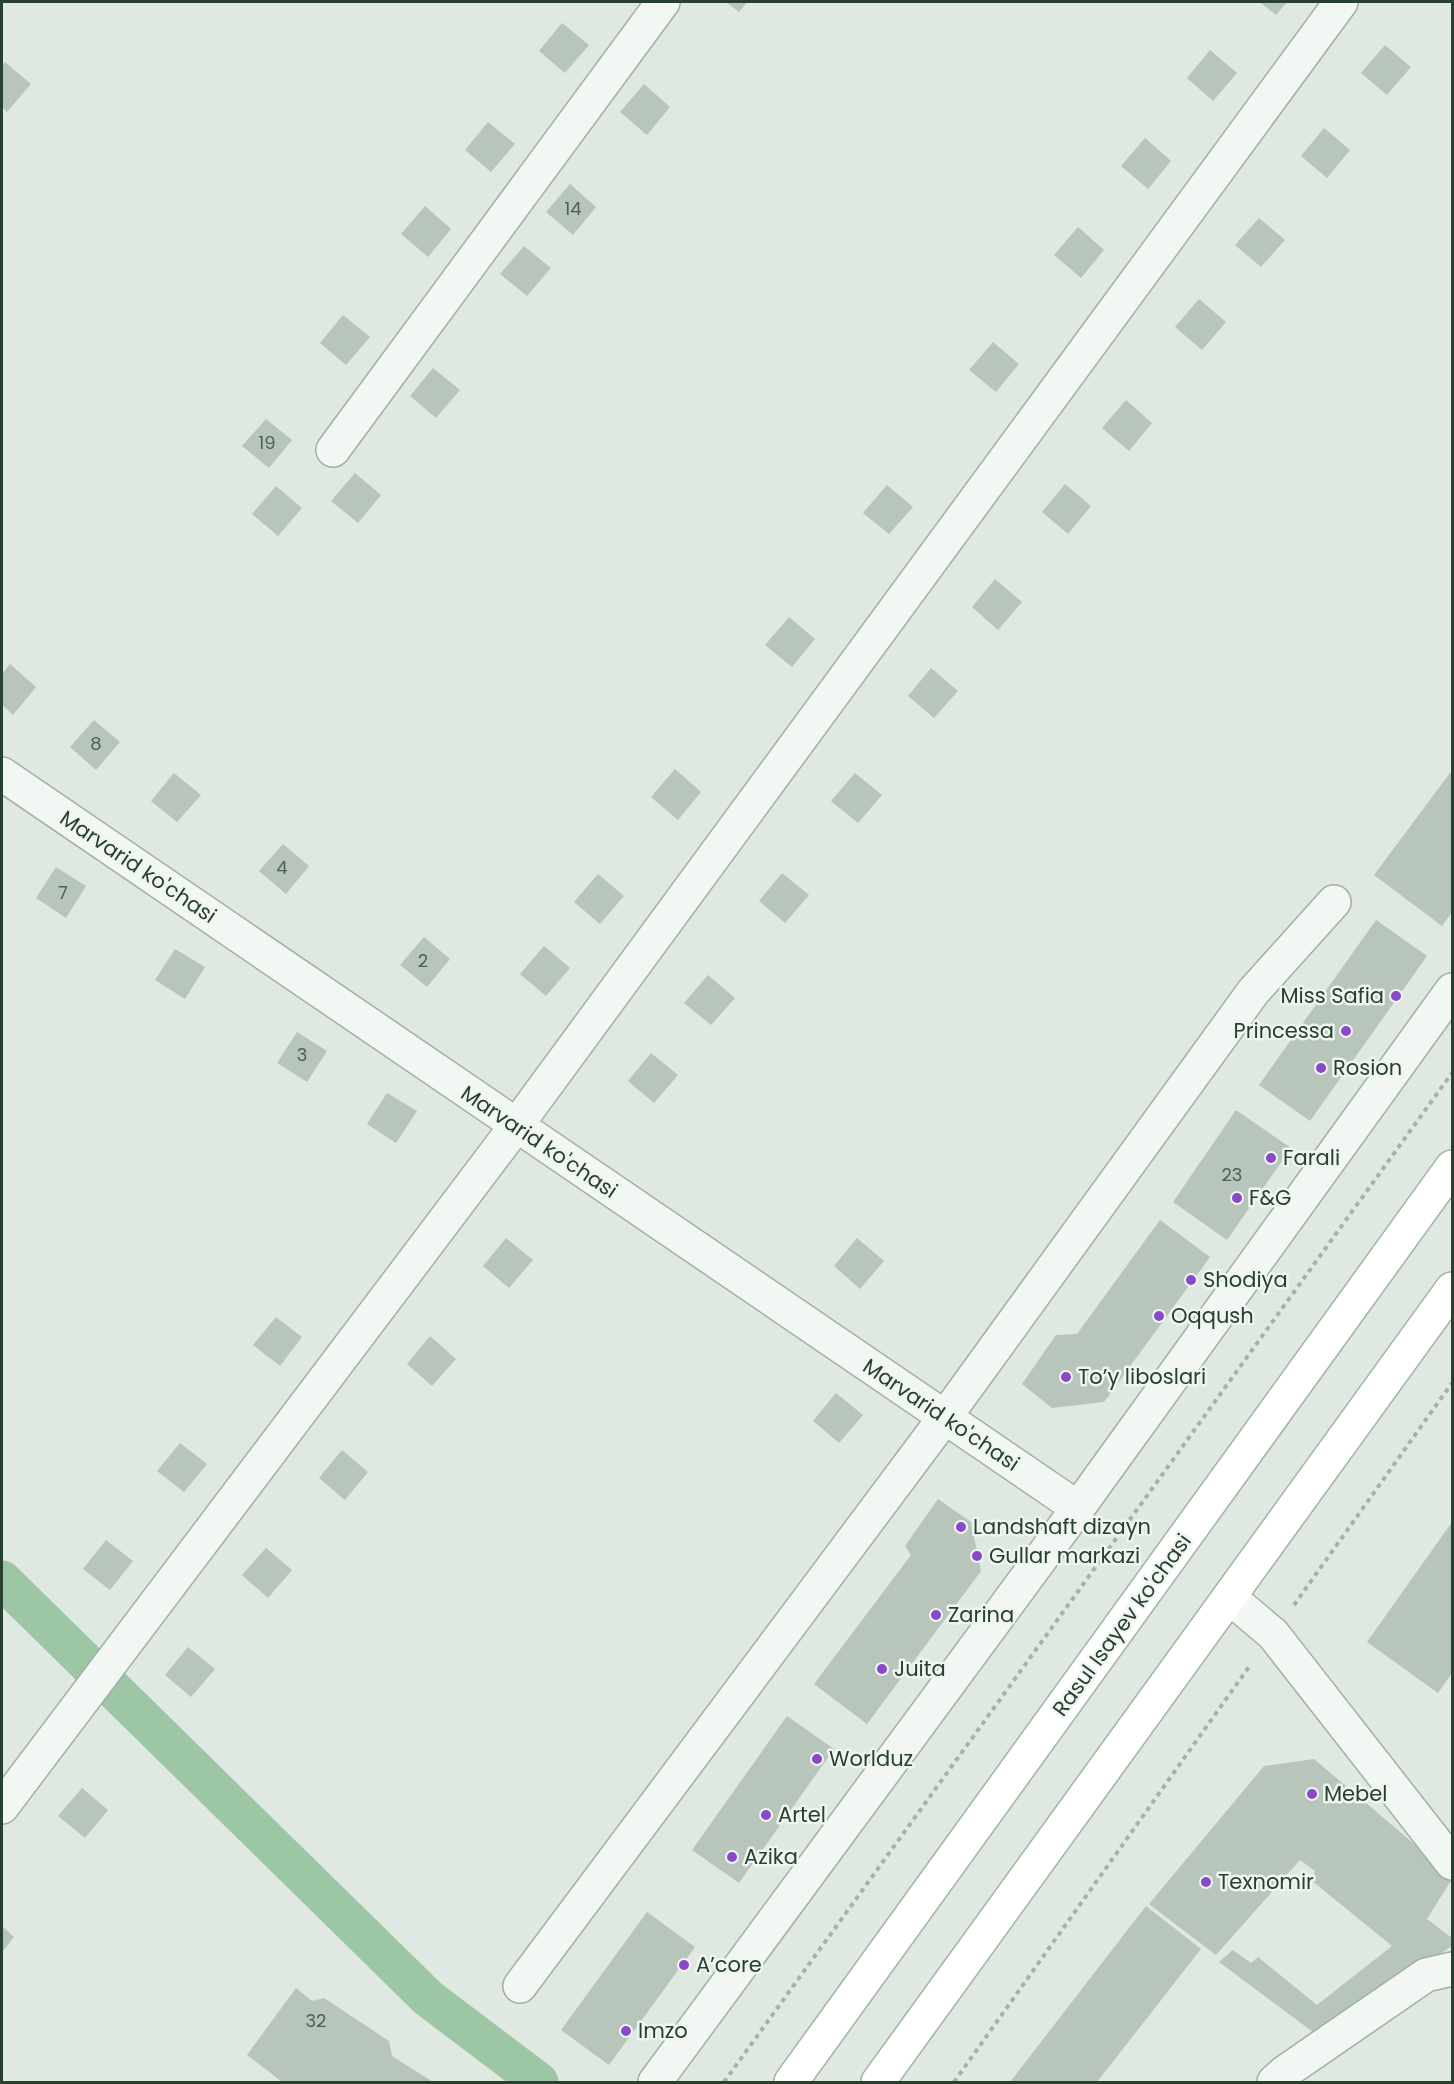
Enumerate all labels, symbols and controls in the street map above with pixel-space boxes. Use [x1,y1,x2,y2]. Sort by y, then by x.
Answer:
house number: 14 [564,196,582,221]
house number: 19 [258,430,276,455]
house number: 8 [90,731,102,756]
street label: Marvarid ko'chasi [54,803,222,930]
house number: 4 [276,855,288,880]
house number: 7 [58,880,68,905]
house number: 2 [418,948,428,973]
place label: Miss Safia [1280,981,1384,1010]
marker: Miss Safia [1389,989,1403,1003]
place label: Princessa [1234,1016,1334,1045]
marker: Princessa [1339,1024,1353,1038]
house number: 3 [297,1042,307,1067]
place label: Rosion [1333,1053,1402,1082]
marker: Rosion [1314,1061,1328,1075]
street label: Marvarid ko'chasi [455,1078,623,1205]
place label: Farali [1283,1143,1340,1172]
marker: Farali [1264,1151,1278,1165]
house number: 23 [1222,1162,1242,1187]
place label: F&G [1249,1183,1291,1212]
marker: F&G [1230,1191,1244,1205]
place label: Shodiya [1203,1265,1288,1294]
marker: Shodiya [1184,1273,1198,1287]
place label: Oqqush [1171,1301,1254,1330]
marker: Oqqush [1152,1309,1166,1323]
street label: Marvarid ko'chasi [857,1351,1025,1478]
place label: To’y liboslari [1078,1362,1206,1391]
marker: To’y liboslari [1059,1370,1073,1384]
place label: Landshaft dizayn [973,1512,1151,1541]
marker: Landshaft dizayn [954,1520,968,1534]
street label: Rasul Isayev ko'chasi [1046,1528,1198,1722]
place label: Gullar markazi [989,1541,1140,1570]
marker: Gullar markazi [970,1549,984,1563]
place label: Zarina [948,1600,1014,1629]
marker: Zarina [929,1608,943,1622]
place label: Juita [894,1654,946,1683]
marker: Juita [875,1662,889,1676]
place label: Worlduz [829,1744,913,1773]
marker: Worlduz [810,1752,824,1766]
place label: Mebel [1324,1779,1387,1808]
marker: Mebel [1305,1787,1319,1801]
place label: Artel [778,1800,826,1829]
marker: Artel [759,1808,773,1822]
place label: Azika [744,1842,798,1871]
marker: Azika [725,1850,739,1864]
place label: Texnomir [1218,1867,1314,1896]
marker: Texnomir [1199,1875,1213,1889]
place label: A’core [696,1950,762,1979]
marker: A’core [677,1958,691,1972]
house number: 32 [306,2008,326,2033]
place label: Imzo [638,2016,688,2045]
marker: Imzo [619,2024,633,2038]

